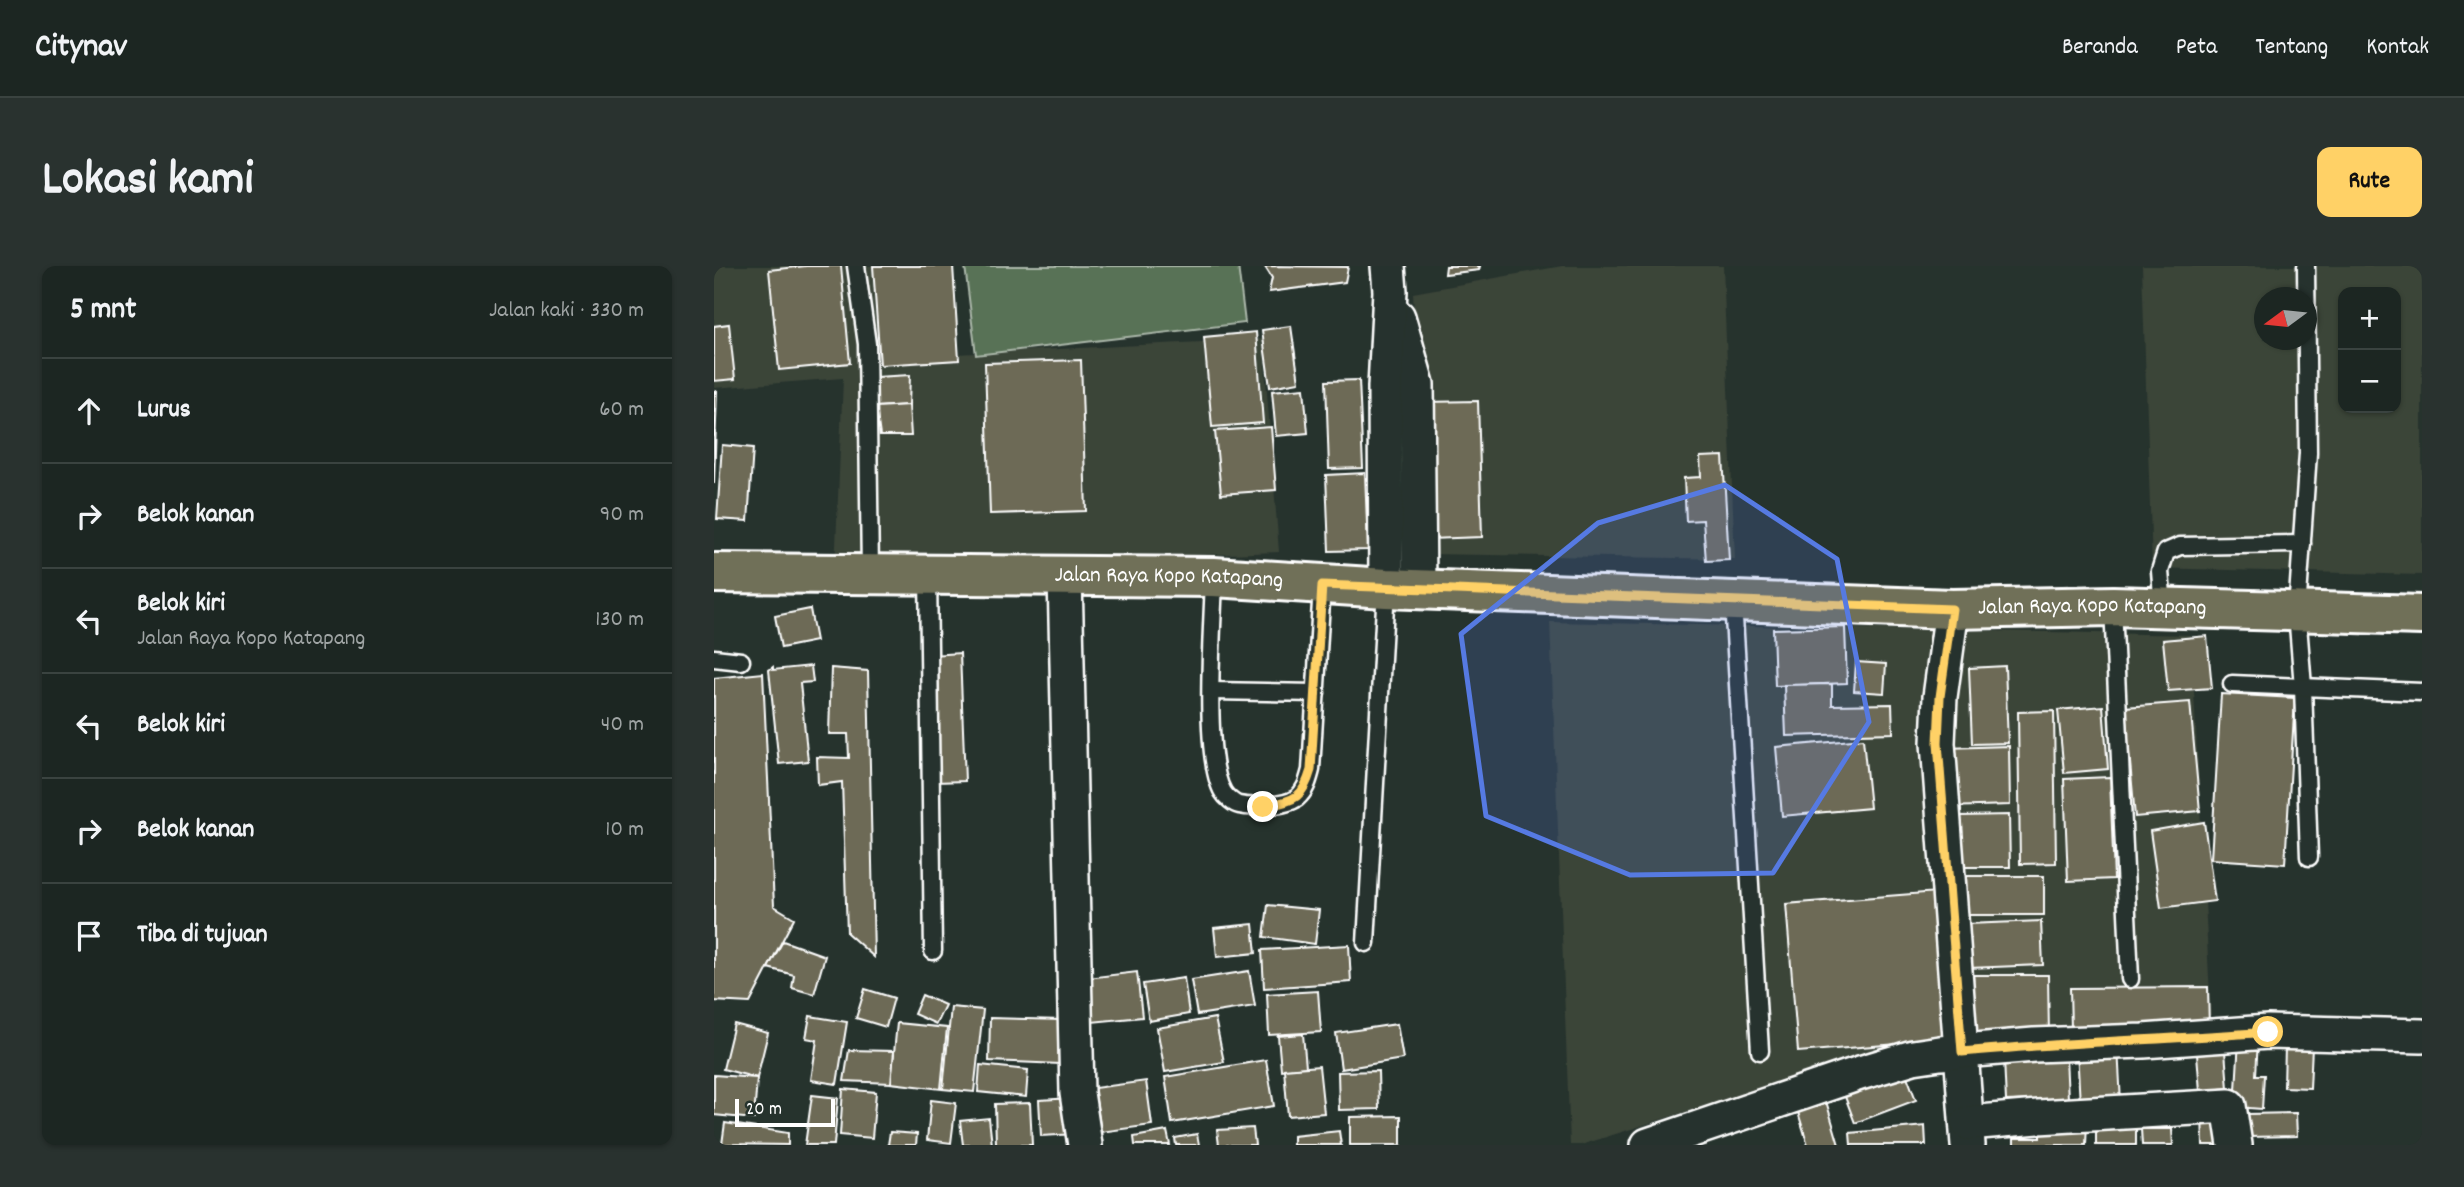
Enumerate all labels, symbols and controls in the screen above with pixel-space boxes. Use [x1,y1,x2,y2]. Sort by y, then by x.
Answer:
text: Citynav [35,25,127,72]
text: Beranda [2062,31,2138,65]
text: Peta [2176,31,2217,65]
text: Tentang [2255,31,2328,65]
text: Kontak [2366,31,2429,65]
text: Lokasi kami [42,147,253,217]
button: Rute [2317,147,2422,217]
north arrow [2254,287,2317,350]
map controls [2338,287,2401,413]
button: + [2338,287,2401,350]
text: 5 mnt [70,290,136,333]
text: Jalan kaki · 330 m [489,295,644,328]
button: − [2338,350,2401,413]
icon: ahead [70,392,108,430]
text: Lurus [137,392,191,429]
text: 60 m [599,394,644,427]
icon: right [70,497,108,535]
text: Belok kanan [137,497,254,534]
text: 90 m [600,499,644,532]
street label: Jalan Raya Kopo Katapang [1055,559,1284,598]
text: Belok kiri [137,586,225,623]
street label: Jalan Raya Kopo Katapang [1978,589,2207,625]
icon: left [70,602,108,640]
text: 130 m [595,604,644,637]
text: Jalan Raya Kopo Katapang [137,623,365,656]
icon: left [70,707,108,745]
text: Belok kiri [137,707,225,744]
text: 40 m [601,709,644,742]
route end [1247,791,1278,822]
icon: right [70,812,108,850]
text: Belok kanan [137,812,254,849]
text: 10 m [605,814,644,847]
icon: arrive [70,917,108,955]
text: Tiba di tujuan [137,917,268,954]
route start [2252,1016,2283,1047]
scale bar [735,1096,835,1128]
text: 20 m [746,1097,782,1124]

